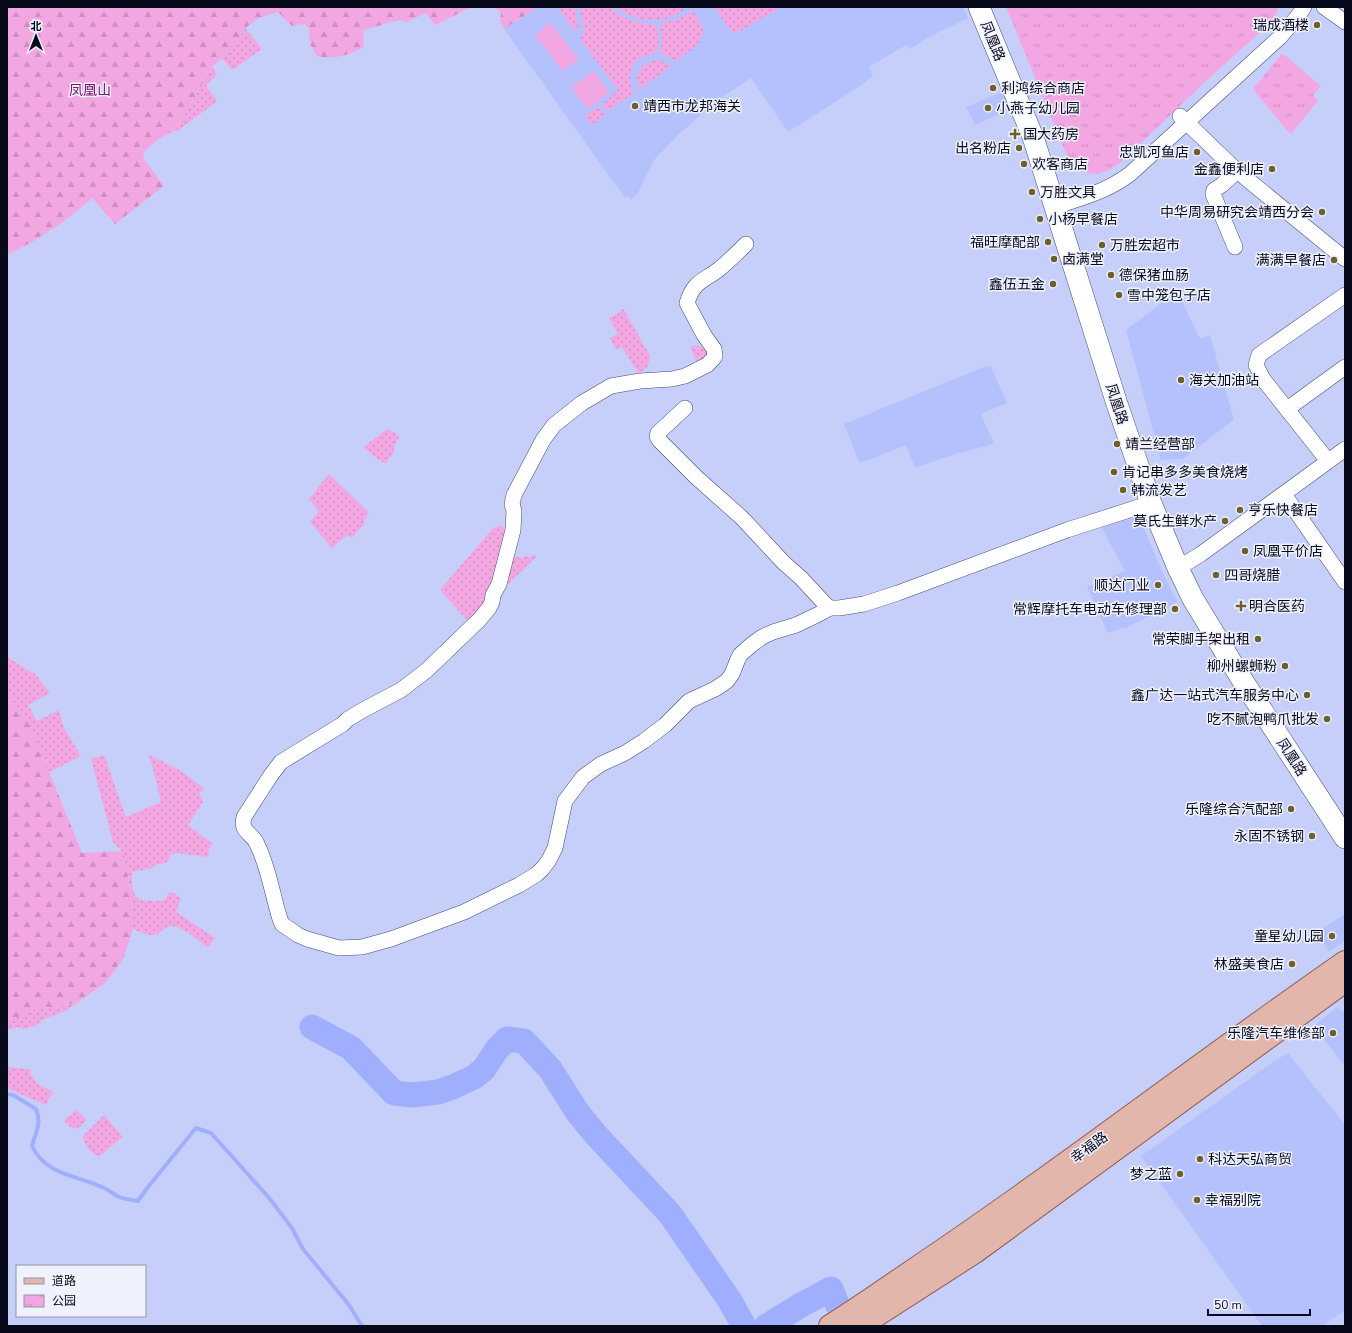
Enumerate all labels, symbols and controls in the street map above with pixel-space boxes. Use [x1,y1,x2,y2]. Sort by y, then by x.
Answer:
north arrow [16,16,56,56]
place label: 瑞成酒楼 [1253,16,1309,35]
street label: 凤凰路 [976,18,1009,64]
text: 北 [31,19,42,34]
marker: 瑞成酒楼 [1312,20,1322,30]
place label: 利鸿综合商店 [1001,79,1085,98]
park label: 凤凰山 [69,81,111,100]
marker: 利鸿综合商店 [988,83,998,93]
place label: 靖西市龙邦海关 [643,97,741,116]
place label: 小燕子幼儿园 [996,99,1080,118]
marker: 靖西市龙邦海关 [630,101,640,111]
marker: 小燕子幼儿园 [983,103,993,113]
place label: 国大药房 [1023,125,1079,144]
marker: 国大药房 [1010,129,1020,139]
place label: 出名粉店 [955,139,1011,158]
marker: 出名粉店 [1014,143,1024,153]
place label: 忠凯河鱼店 [1119,143,1189,162]
marker: 忠凯河鱼店 [1192,147,1202,157]
place label: 欢客商店 [1032,155,1088,174]
marker: 欢客商店 [1019,159,1029,169]
place label: 金鑫便利店 [1194,160,1264,179]
marker: 金鑫便利店 [1267,164,1277,174]
place label: 万胜文具 [1040,183,1096,202]
marker: 万胜文具 [1027,187,1037,197]
place label: 中华周易研究会靖西分会 [1160,203,1314,222]
marker: 中华周易研究会靖西分会 [1317,207,1327,217]
place label: 小杨早餐店 [1048,210,1118,229]
marker: 小杨早餐店 [1035,214,1045,224]
place label: 福旺摩配部 [970,233,1040,252]
place label: 万胜宏超市 [1110,236,1180,255]
marker: 福旺摩配部 [1043,237,1053,247]
marker: 万胜宏超市 [1097,240,1107,250]
place label: 卤满堂 [1062,250,1104,269]
place label: 满满早餐店 [1256,251,1326,270]
marker: 卤满堂 [1049,254,1059,264]
marker: 满满早餐店 [1329,255,1339,265]
place label: 德保猪血肠 [1119,266,1189,285]
marker: 德保猪血肠 [1106,270,1116,280]
place label: 鑫伍五金 [989,275,1045,294]
marker: 鑫伍五金 [1048,279,1058,289]
place label: 雪中笼包子店 [1127,286,1211,305]
marker: 雪中笼包子店 [1114,290,1124,300]
place label: 海关加油站 [1189,371,1259,390]
marker: 海关加油站 [1176,375,1186,385]
street label: 凤凰路 [1101,381,1132,427]
place label: 靖兰经营部 [1125,435,1195,454]
marker: 靖兰经营部 [1112,439,1122,449]
place label: 肯记串多多美食烧烤 [1122,463,1248,482]
marker: 肯记串多多美食烧烤 [1109,467,1119,477]
place label: 韩流发艺 [1131,481,1187,500]
marker: 韩流发艺 [1118,485,1128,495]
place label: 亨乐快餐店 [1248,501,1318,520]
marker: 亨乐快餐店 [1235,505,1245,515]
place label: 莫氏生鲜水产 [1133,512,1217,531]
marker: 莫氏生鲜水产 [1220,516,1230,526]
place label: 凤凰平价店 [1253,542,1323,561]
marker: 凤凰平价店 [1240,546,1250,556]
place label: 四哥烧腊 [1224,566,1280,585]
marker: 四哥烧腊 [1211,570,1221,580]
place label: 顺达门业 [1094,576,1150,595]
marker: 顺达门业 [1153,580,1163,590]
place label: 明合医药 [1249,597,1305,616]
place label: 常辉摩托车电动车修理部 [1013,600,1167,619]
marker: 明合医药 [1236,601,1246,611]
marker: 常辉摩托车电动车修理部 [1170,604,1180,614]
place label: 常荣脚手架出租 [1152,630,1250,649]
marker: 常荣脚手架出租 [1253,634,1263,644]
place label: 柳州螺蛳粉 [1207,657,1277,676]
marker: 柳州螺蛳粉 [1280,661,1290,671]
place label: 鑫广达一站式汽车服务中心 [1131,686,1299,705]
marker: 鑫广达一站式汽车服务中心 [1302,690,1312,700]
place label: 吃不腻泡鸭爪批发 [1207,710,1319,729]
marker: 吃不腻泡鸭爪批发 [1322,714,1332,724]
street label: 凤凰路 [1272,734,1311,780]
place label: 乐隆综合汽配部 [1185,800,1283,819]
marker: 乐隆综合汽配部 [1286,804,1296,814]
place label: 永固不锈钢 [1234,827,1304,846]
marker: 永固不锈钢 [1307,831,1317,841]
place label: 童星幼儿园 [1254,927,1324,946]
marker: 童星幼儿园 [1327,931,1337,941]
place label: 林盛美食店 [1214,955,1284,974]
marker: 林盛美食店 [1287,959,1297,969]
place label: 乐隆汽车维修部 [1227,1024,1325,1043]
marker: 乐隆汽车维修部 [1328,1028,1338,1038]
street label: 幸福路 [1067,1127,1112,1167]
place label: 科达天弘商贸 [1208,1150,1292,1169]
marker: 科达天弘商贸 [1195,1154,1205,1164]
place label: 梦之蓝 [1130,1165,1172,1184]
marker: 梦之蓝 [1175,1169,1185,1179]
place label: 幸福别院 [1205,1191,1261,1210]
marker: 幸福别院 [1192,1195,1202,1205]
legend [16,1265,146,1317]
text: 道路 [52,1273,76,1289]
scale bar [1208,1291,1310,1317]
text: 公园 [52,1293,76,1309]
text: 50 m [1214,1297,1242,1313]

